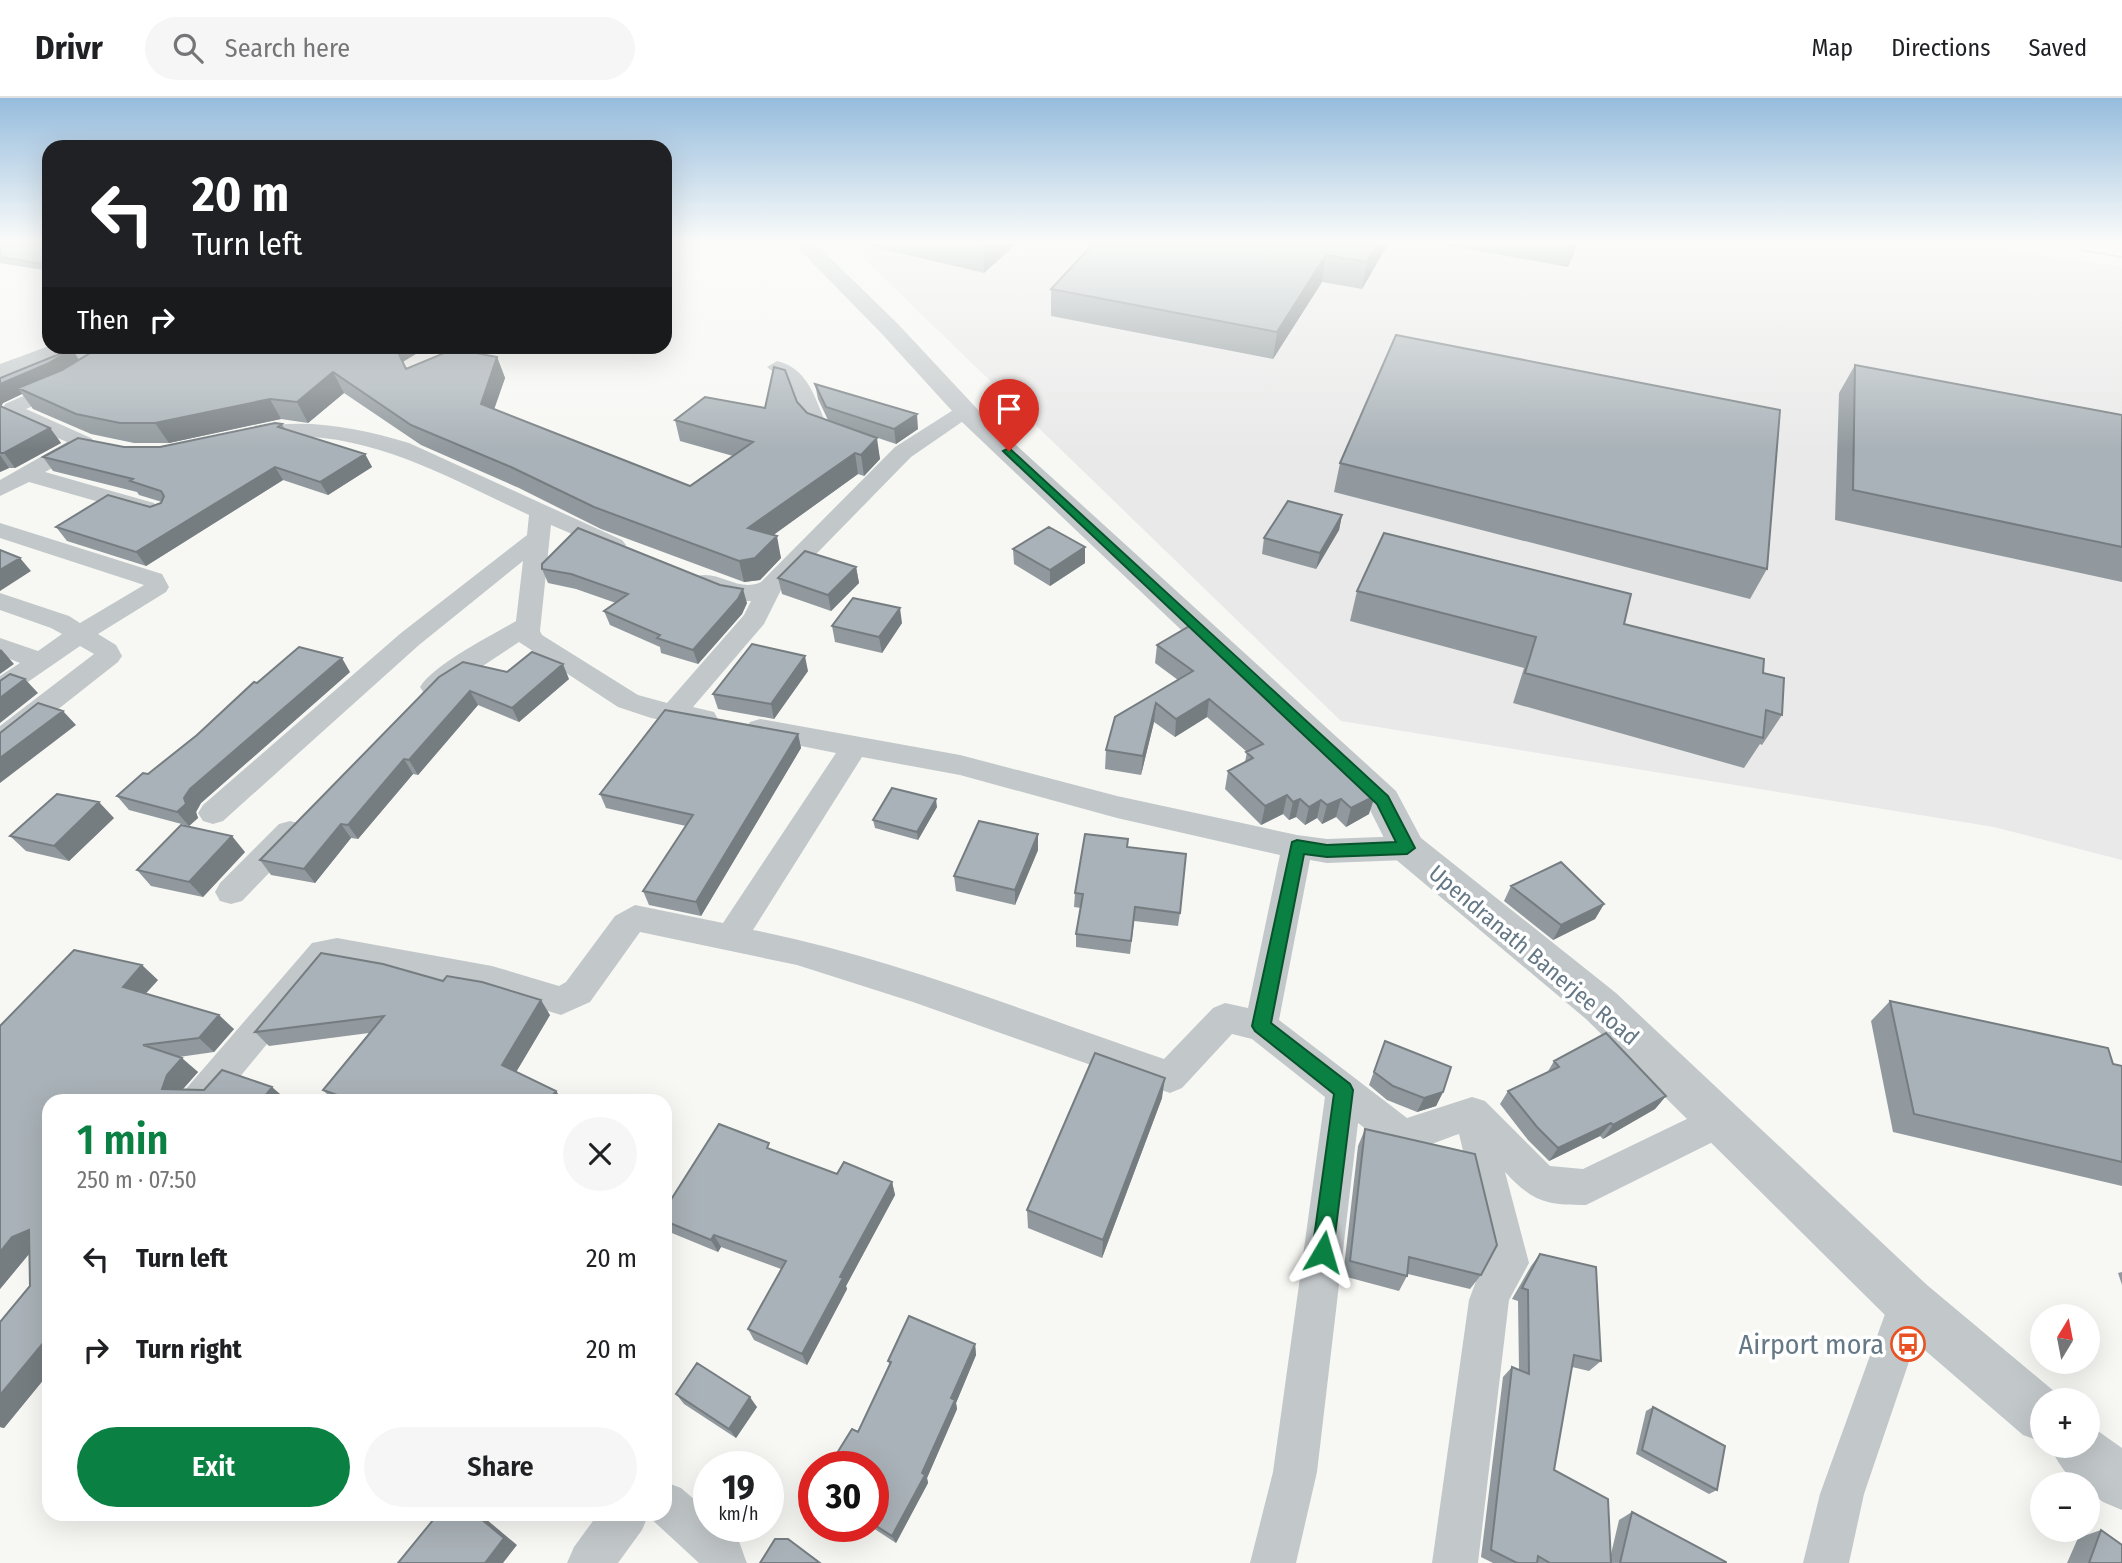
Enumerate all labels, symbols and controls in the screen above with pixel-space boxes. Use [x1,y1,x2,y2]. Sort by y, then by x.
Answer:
search box [145,17,635,80]
text: Drivr [35,28,103,68]
icon: search [169,29,207,67]
text: Search here [225,33,350,64]
text: Map [1812,34,1853,62]
text: Directions [1891,34,1990,62]
text: Saved [2028,34,2087,62]
text: 20 m [192,165,289,224]
icon: left [77,168,168,259]
text: Turn left [192,225,302,263]
icon: right [143,301,181,339]
text: Then [77,305,129,336]
pin [979,379,1039,451]
icon: arrive [990,390,1028,428]
street label: Upendranath Banerjee Road [1423,859,1645,1051]
text: 1 min [77,1115,168,1165]
button: close [563,1117,637,1191]
text: 250 m · 07:50 [77,1166,197,1194]
position arrow [1286,1215,1360,1289]
icon: left [77,1240,115,1278]
text: Turn left [136,1243,228,1274]
text: 20 m [586,1243,637,1274]
north arrow [2030,1304,2100,1374]
map controls [2030,1304,2100,1542]
bus stop icon: Airport mora [1889,1325,1927,1363]
place label: Airport mora [1738,1328,1884,1361]
icon: right [77,1331,115,1369]
text: Turn right [136,1334,242,1365]
text: 20 m [586,1334,637,1365]
button: + [2030,1388,2100,1458]
button: Exit [77,1427,350,1507]
button: Share [364,1427,637,1507]
speed limit sign: 30 [798,1451,889,1542]
text: 19 [722,1466,755,1508]
button: − [2030,1472,2100,1542]
text: km/h [718,1503,759,1525]

